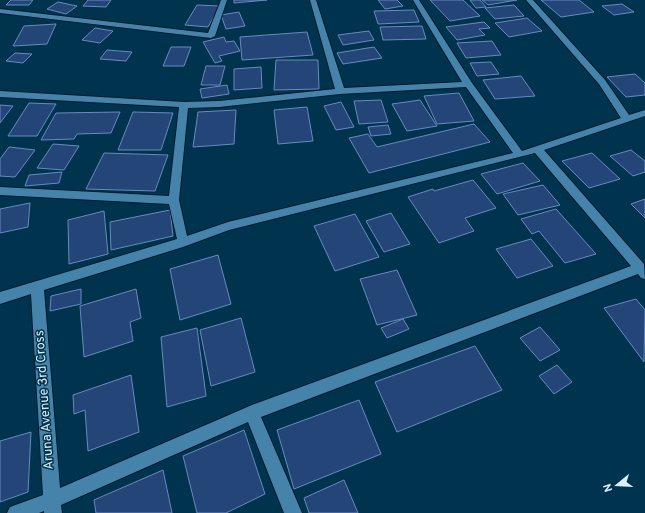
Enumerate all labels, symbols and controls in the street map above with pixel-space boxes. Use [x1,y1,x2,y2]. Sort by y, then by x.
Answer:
street label: Aruna Avenue 3rd Cross [32,330,58,470]
north arrow [597,465,637,505]
text: N [601,482,616,494]

